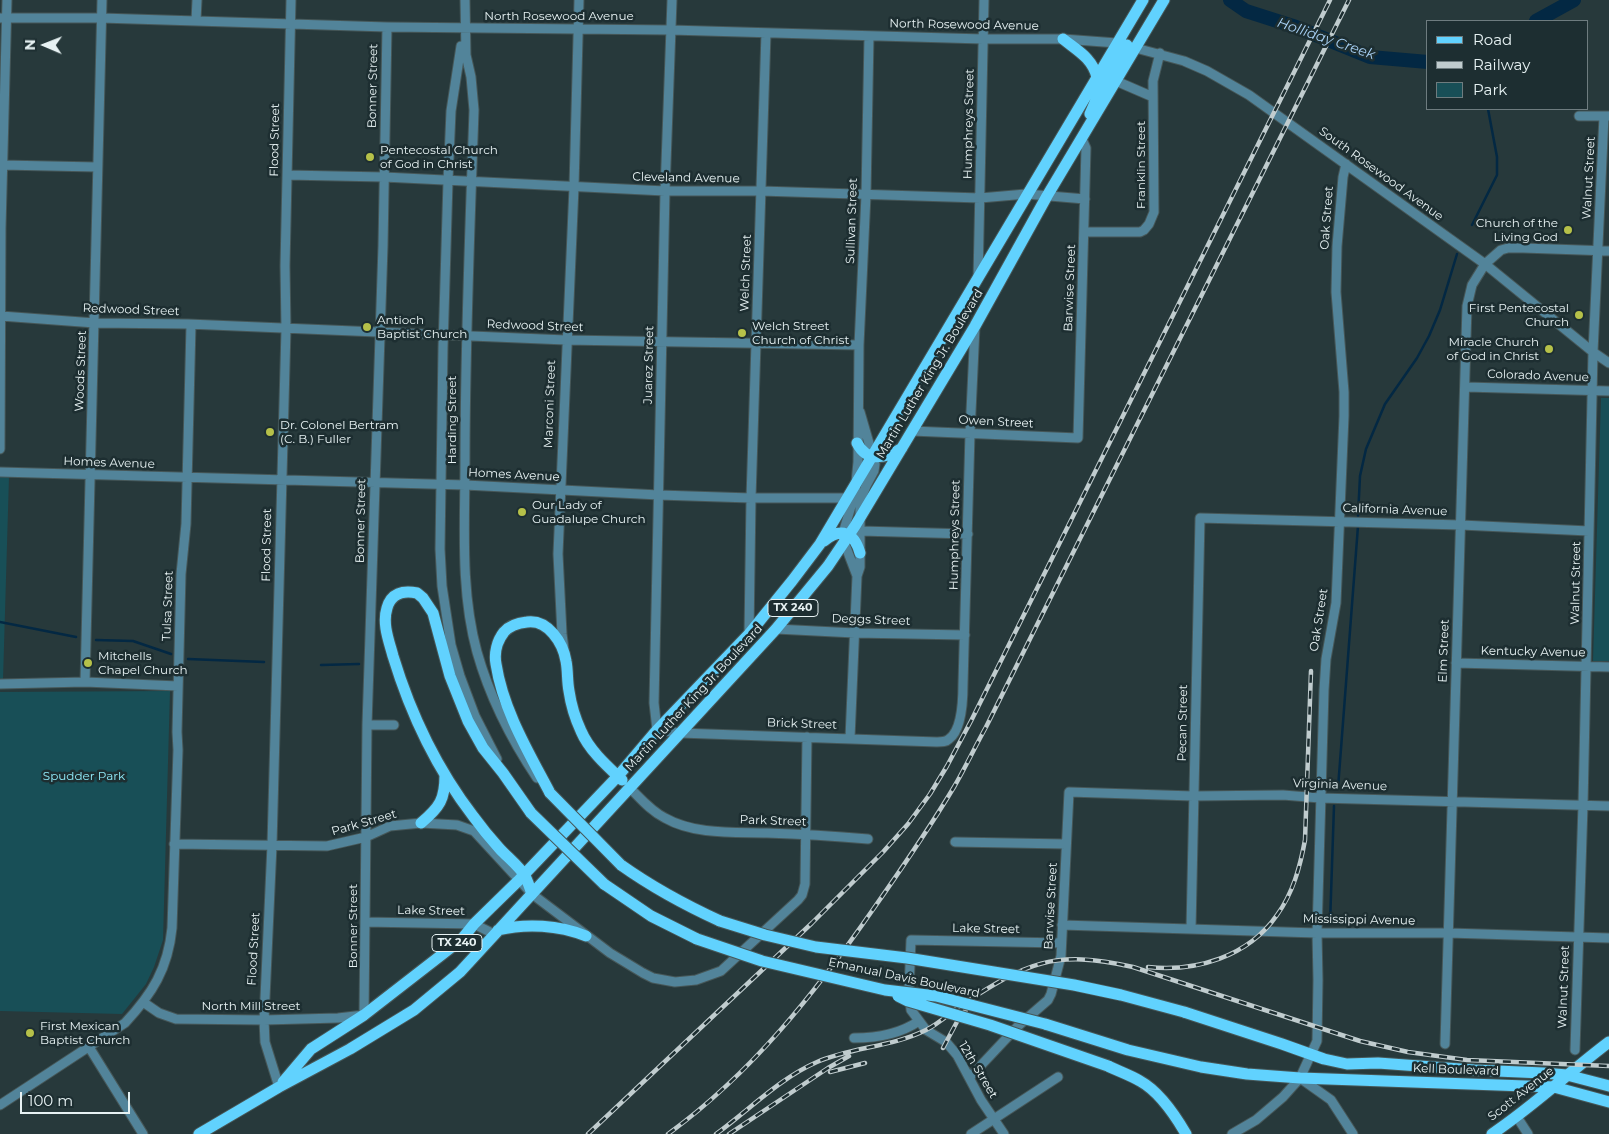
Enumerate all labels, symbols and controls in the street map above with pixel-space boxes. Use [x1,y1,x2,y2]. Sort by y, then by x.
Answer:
street label: North Rosewood Avenue [484,9,634,23]
water label: Holliday Creek [1275,14,1377,64]
street label: North Rosewood Avenue [889,16,1039,34]
north arrow [20,20,70,70]
legend [1426,20,1589,110]
text: Road [1473,30,1512,49]
text: N [21,39,39,51]
street label: Bonner Street [365,44,381,128]
text: Railway [1473,55,1530,74]
street label: Humphreys Street [961,69,977,179]
text: Park [1473,80,1507,99]
street label: Flood Street [267,103,283,177]
street label: Franklin Street [1134,121,1148,209]
street label: South Rosewood Avenue [1316,124,1446,224]
street label: Walnut Street [1580,136,1598,220]
place label: Pentecostal Church of God in Christ [380,143,498,171]
marker: Pentecostal Church of God in Christ [364,151,376,163]
street label: Cleveland Avenue [632,170,740,186]
street label: Sullivan Street [843,178,861,264]
street label: Oak Street [1318,186,1336,250]
place label: Church of the Living God [1476,216,1558,244]
marker: Church of the Living God [1562,224,1574,236]
street label: Welch Street [737,234,755,312]
street label: Barwise Street [1061,244,1079,332]
street label: Martin Luther King Jr. Boulevard [874,287,986,461]
street label: Redwood Street [82,301,180,319]
place label: First Pentecostal Church [1469,301,1569,329]
marker: First Pentecostal Church [1573,309,1585,321]
place label: Antioch Baptist Church [377,313,467,341]
street label: Redwood Street [486,317,584,335]
place label: Welch Street Church of Christ [752,319,849,347]
marker: Antioch Baptist Church [361,321,373,333]
street label: Juarez Street [641,326,657,404]
marker: Welch Street Church of Christ [736,327,748,339]
street label: Woods Street [72,330,90,412]
place label: Miracle Church of God in Christ [1446,335,1539,363]
marker: Miracle Church of God in Christ [1543,343,1555,355]
street label: Marconi Street [541,360,559,448]
street label: Colorado Avenue [1487,367,1589,385]
street label: Harding Street [445,376,459,464]
street label: Owen Street [958,413,1034,431]
place label: Dr. Colonel Bertram (C. B.) Fuller [280,418,399,446]
marker: Dr. Colonel Bertram (C. B.) Fuller [264,426,276,438]
street label: Homes Avenue [63,454,155,472]
street label: Homes Avenue [468,465,560,485]
street label: Bonner Street [353,479,369,563]
street label: Humphreys Street [947,480,963,590]
place label: Our Lady of Guadalupe Church [532,498,646,526]
street label: California Avenue [1342,501,1448,519]
marker: Our Lady of Guadalupe Church [516,506,528,518]
street label: Flood Street [259,508,275,582]
street label: Walnut Street [1568,541,1584,625]
street label: Tulsa Street [160,571,176,641]
street label: Oak Street [1307,587,1331,653]
road number: TX 240 [768,600,818,616]
street label: Deggs Street [831,611,911,629]
street label: Elm Street [1436,619,1452,683]
street label: Martin Luther King Jr. Boulevard [622,622,766,774]
street label: Kentucky Avenue [1480,644,1586,660]
place label: Mitchells Chapel Church [98,649,188,677]
marker: Mitchells Chapel Church [82,657,94,669]
street label: Pecan Street [1175,684,1191,762]
street label: Brick Street [767,716,837,732]
park label: Spudder Park [43,769,125,783]
street label: Virginia Avenue [1293,776,1387,794]
street label: Park Street [330,807,398,839]
street label: Park Street [739,813,807,829]
street label: Barwise Street [1042,862,1060,950]
street label: Bonner Street [346,884,360,968]
street label: Lake Street [397,903,465,919]
street label: Flood Street [245,912,263,986]
street label: Mississippi Avenue [1303,912,1415,928]
street label: Lake Street [952,921,1020,937]
road number: TX 240 [432,934,482,951]
street label: Walnut Street [1555,945,1573,1029]
street label: Emanual Davis Boulevard [827,955,981,1001]
street label: North Mill Street [202,999,300,1013]
place label: First Mexican Baptist Church [40,1019,130,1047]
marker: First Mexican Baptist Church [24,1027,36,1039]
street label: 12th Street [955,1039,1001,1101]
street label: Kell Boulevard [1413,1061,1499,1079]
street label: Scott Avenue [1485,1064,1557,1124]
scale bar [22,1082,132,1114]
text: 100 m [28,1091,73,1110]

